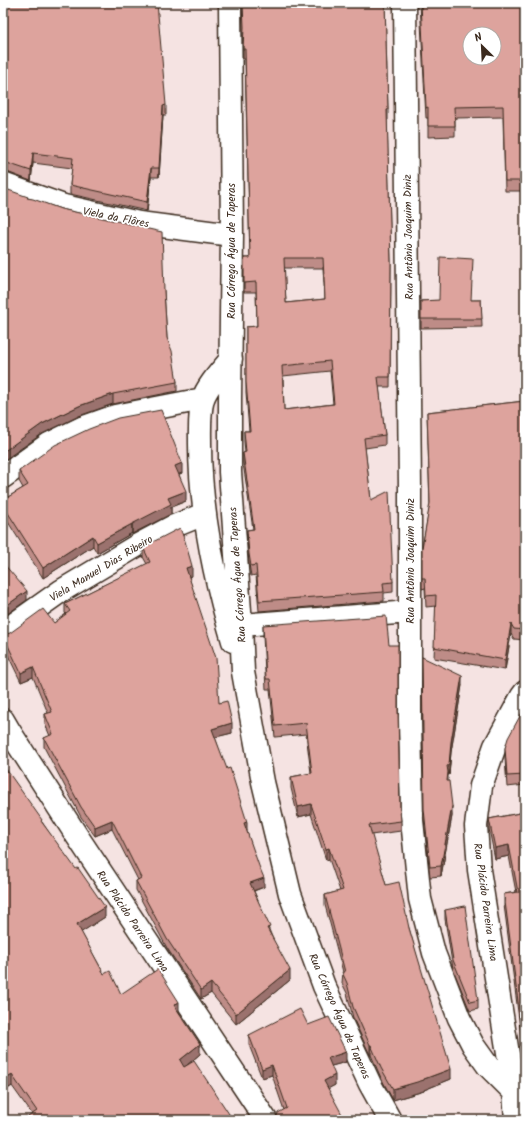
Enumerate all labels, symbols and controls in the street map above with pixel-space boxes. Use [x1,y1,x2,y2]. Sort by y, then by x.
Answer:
north arrow [462,26,502,66]
text: N [472,28,485,47]
street label: Rua Antônio Joaquim Diniz [399,174,419,300]
street label: Rua Córrego Água de Taperas [223,183,241,319]
street label: Viela da Flôres [81,203,151,233]
street label: Rua Antônio Joaquim Diniz [402,498,420,624]
street label: Rua Córrego Água de Taperas [224,506,252,643]
street label: Viela Manuel Dias Ribeiro [46,531,157,607]
street label: Rua Plácido Parreira Lima [468,842,502,962]
street label: Rua Plácido Parreira Lima [91,867,173,976]
street label: Rua Córrego Água de Taperas [303,951,375,1082]

